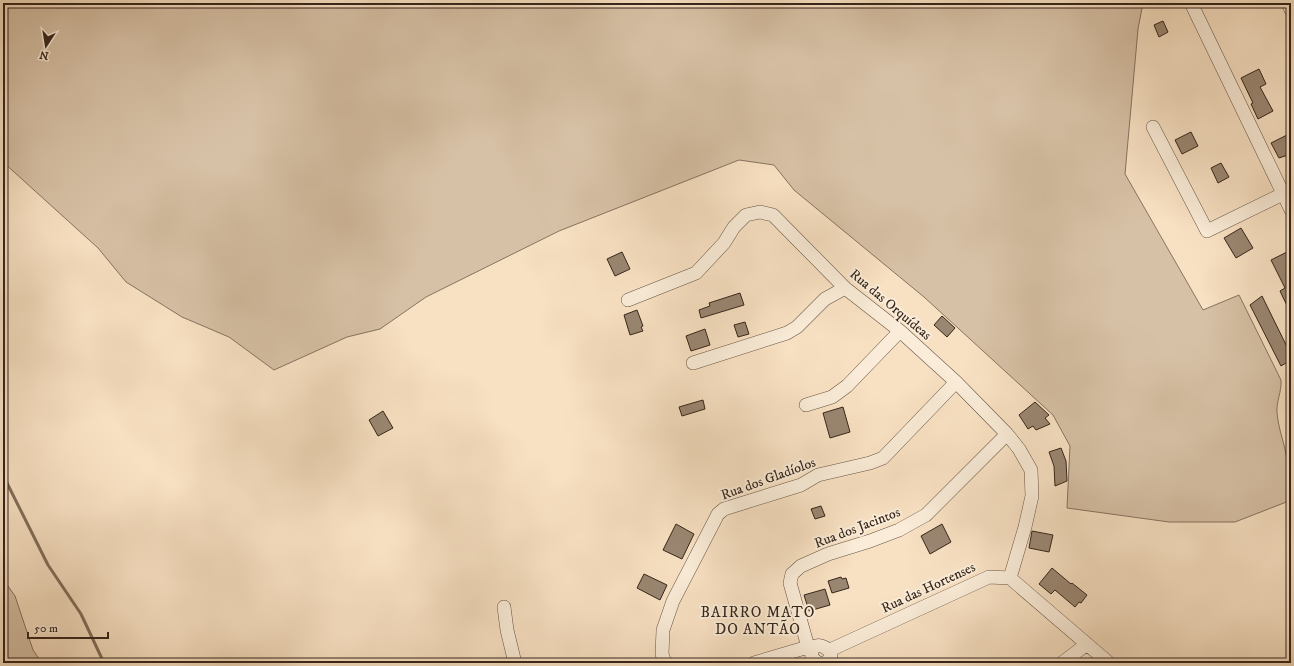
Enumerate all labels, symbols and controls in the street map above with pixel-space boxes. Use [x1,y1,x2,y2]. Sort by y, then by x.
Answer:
north arrow [26,26,66,66]
text: N [38,47,50,63]
street label: Rua das Orquídeas [846,265,935,344]
street label: Rua dos Gladíolos [719,453,818,504]
street label: Rua dos Jacintos [812,503,903,553]
street label: Rua das Hortenses [878,558,979,618]
district label: BAIRRO MATO DO ANTÃO [701,603,815,639]
scale bar [28,614,108,640]
text: 50 m [34,621,58,636]

